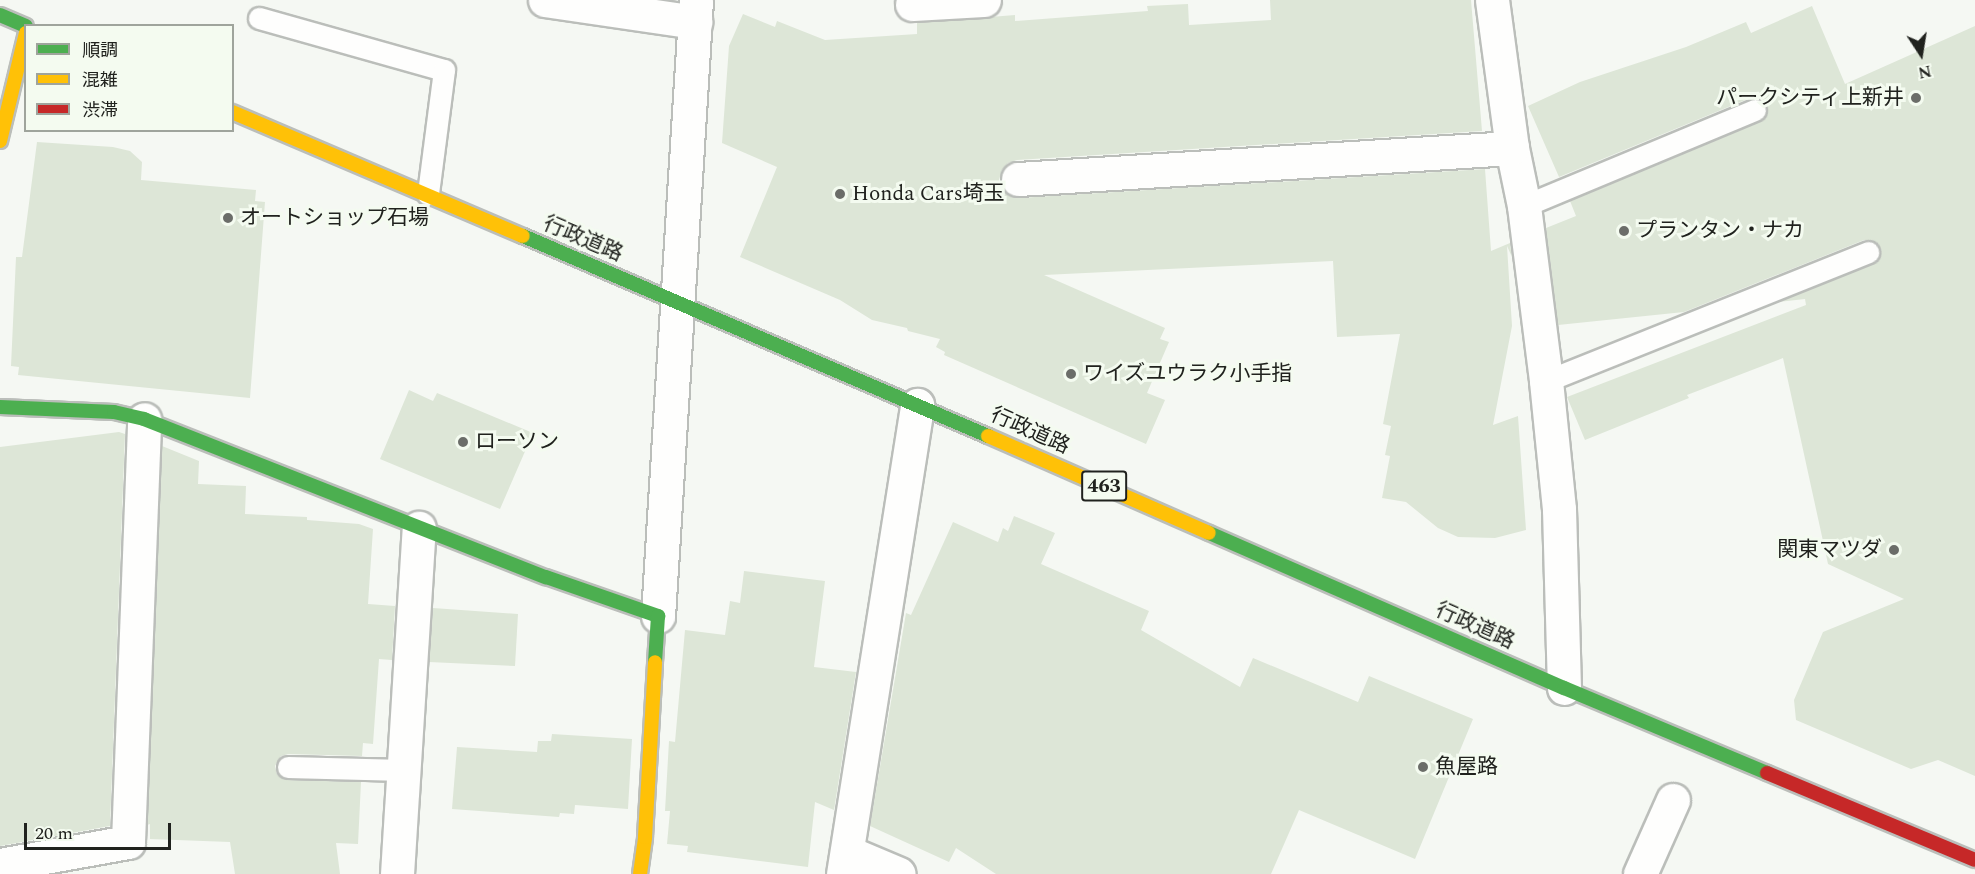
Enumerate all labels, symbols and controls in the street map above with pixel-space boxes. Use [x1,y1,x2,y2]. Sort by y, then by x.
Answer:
legend [24,24,234,132]
north arrow [1891,24,1951,84]
text: 順調 [82,37,118,64]
text: N [1916,59,1934,85]
text: 混雑 [82,67,118,94]
place label: パークシティ上新井 [1715,85,1904,111]
marker: パークシティ上新井 [1909,91,1923,105]
text: 渋滞 [82,97,118,124]
place label: Honda Cars埼玉 [852,181,1005,207]
marker: Honda Cars埼玉 [833,187,847,201]
place label: オートショップ石場 [240,205,429,231]
marker: オートショップ石場 [221,211,235,225]
street label: 行政道路 [539,211,627,267]
place label: プランタン・ナカ [1636,218,1804,244]
marker: プランタン・ナカ [1617,224,1631,238]
place label: ワイズユウラク小手指 [1083,361,1293,387]
marker: ワイズユウラク小手指 [1064,367,1078,381]
street label: 行政道路 [987,402,1073,460]
place label: ローソン [475,429,559,455]
marker: ローソン [456,435,470,449]
road number: 463 [1080,469,1128,503]
place label: 関東マツダ [1777,537,1882,563]
marker: 関東マツダ [1887,543,1901,557]
street label: 行政道路 [1432,597,1518,655]
place label: 魚屋路 [1435,754,1498,780]
marker: 魚屋路 [1416,760,1430,774]
scale bar [27,811,174,849]
text: 20 m [35,820,73,847]

